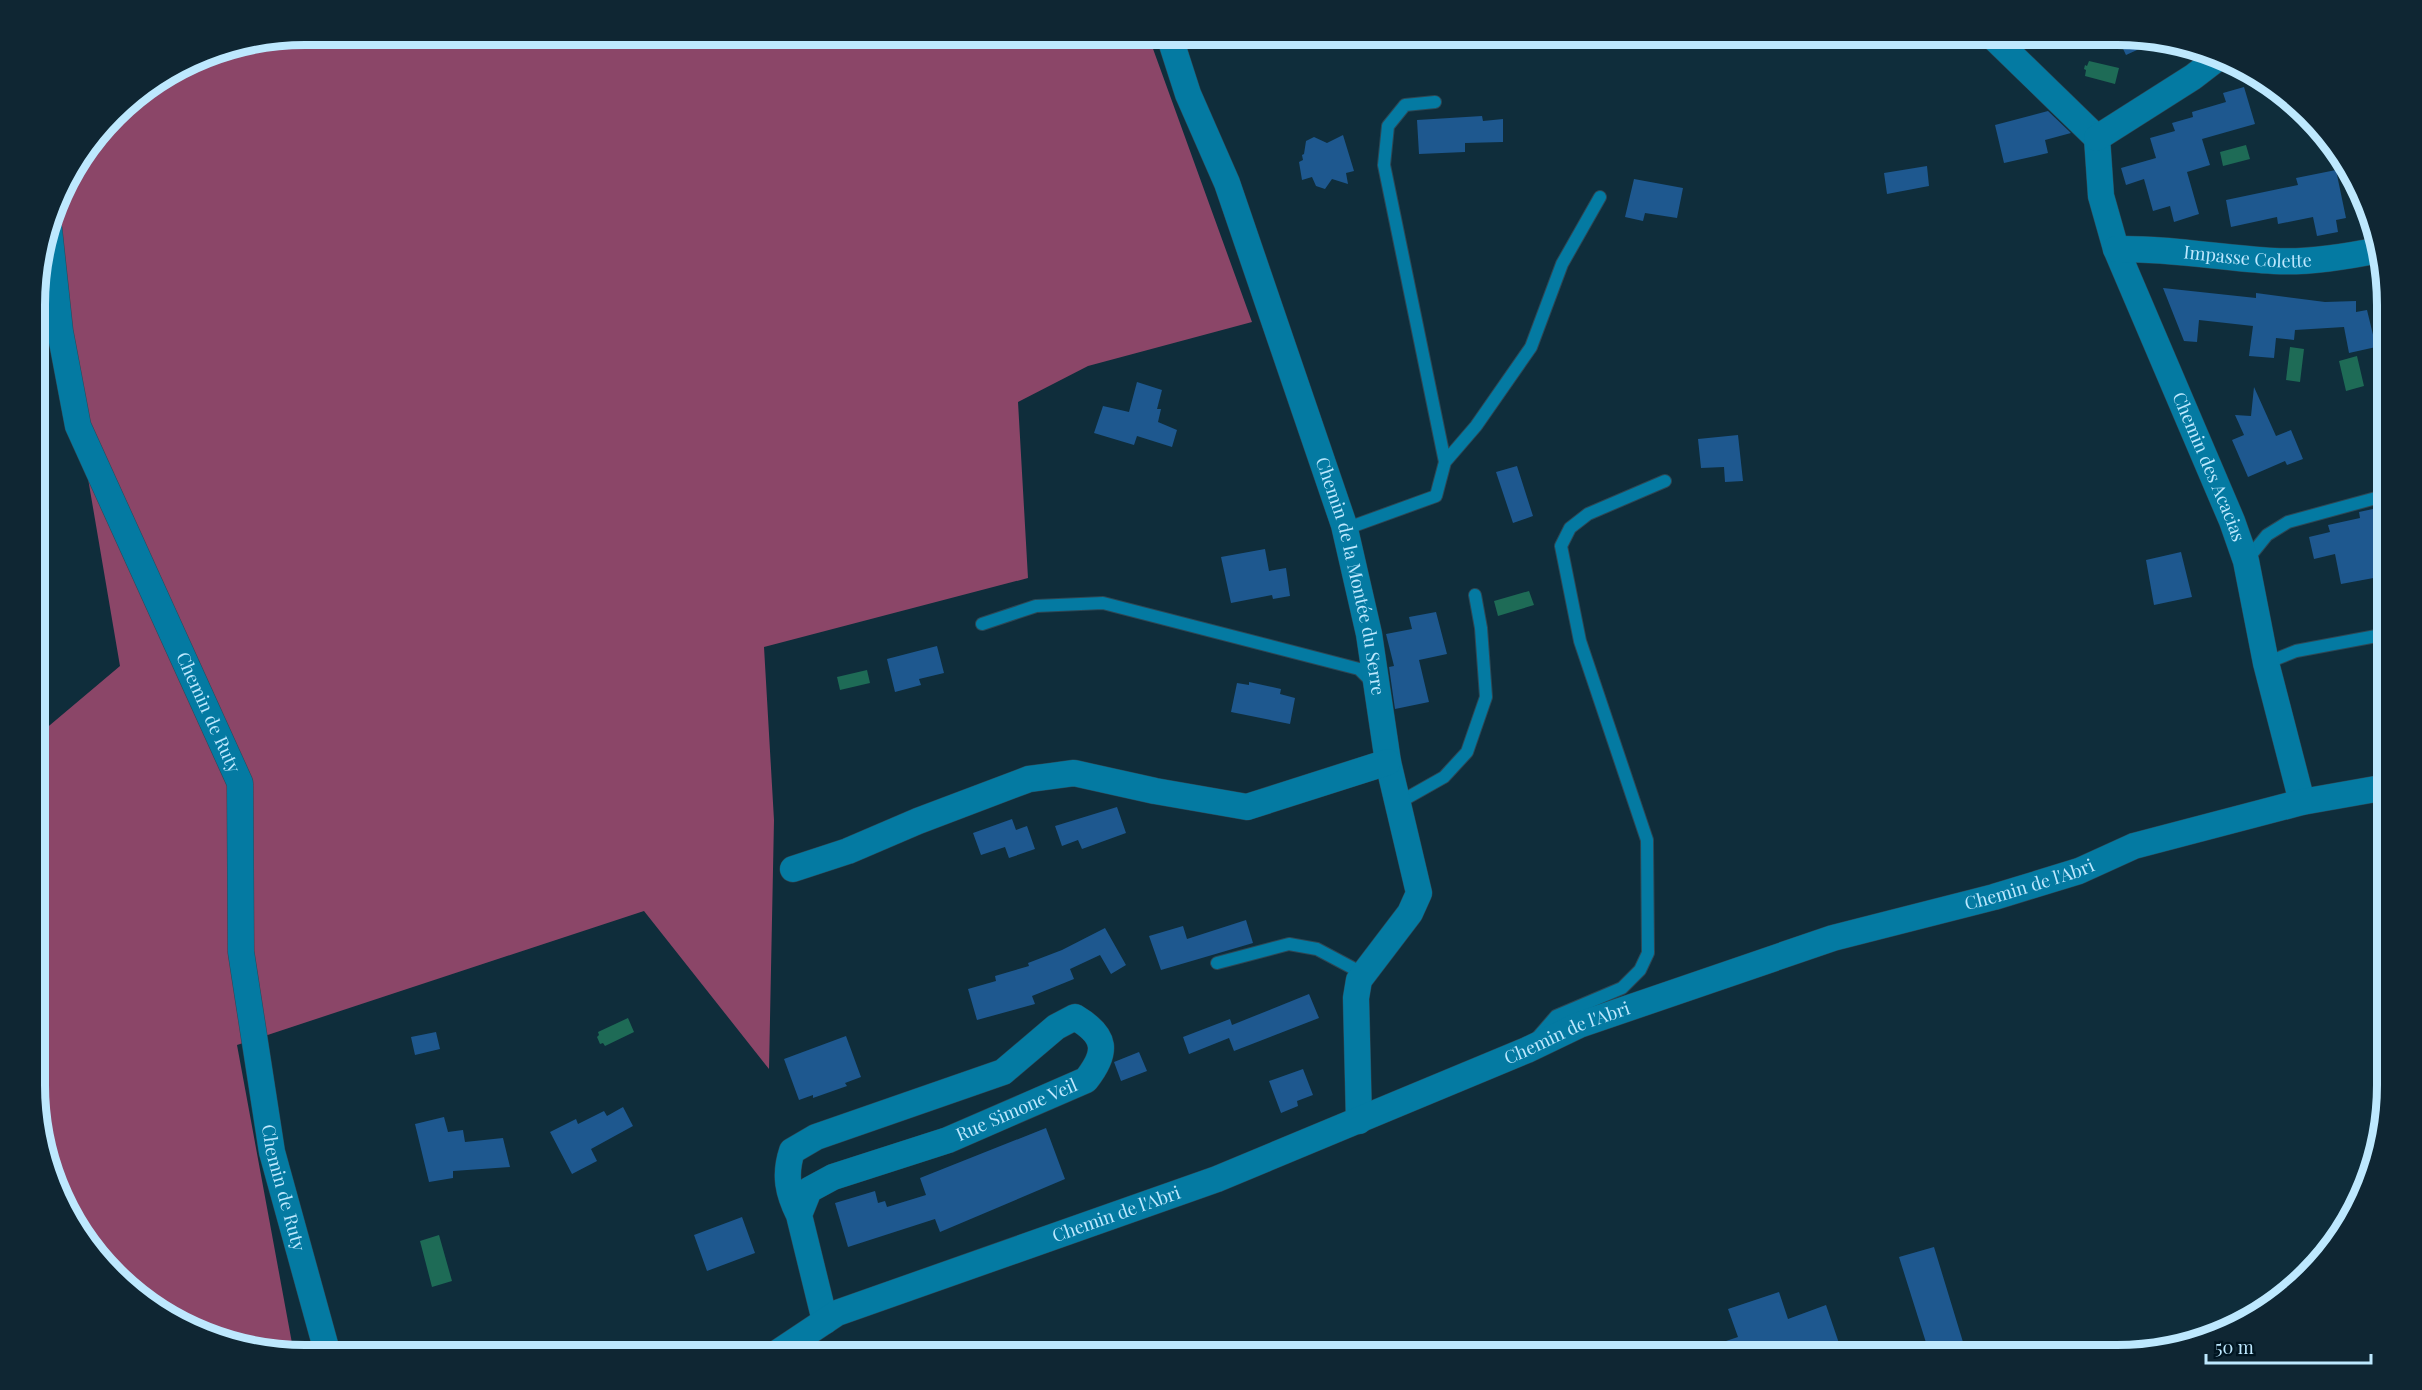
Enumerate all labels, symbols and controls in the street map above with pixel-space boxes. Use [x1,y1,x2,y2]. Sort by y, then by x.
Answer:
street label: Impasse Colette [2183,239,2312,272]
street label: Chemin des Acacias [2167,388,2251,545]
street label: Chemin de la Montée du Serre [1311,454,1391,697]
street label: Chemin de Ruty [171,648,247,776]
street label: Chemin de l'Abri [1962,853,2098,915]
street label: Chemin de l'Abri [1500,995,1633,1069]
street label: Rue Simone Veil [952,1072,1081,1146]
street label: Chemin de Ruty [257,1123,312,1254]
street label: Chemin de l'Abri [1049,1180,1184,1247]
scale bar [2206,1327,2371,1365]
text: 50 m [2215,1335,2254,1359]

